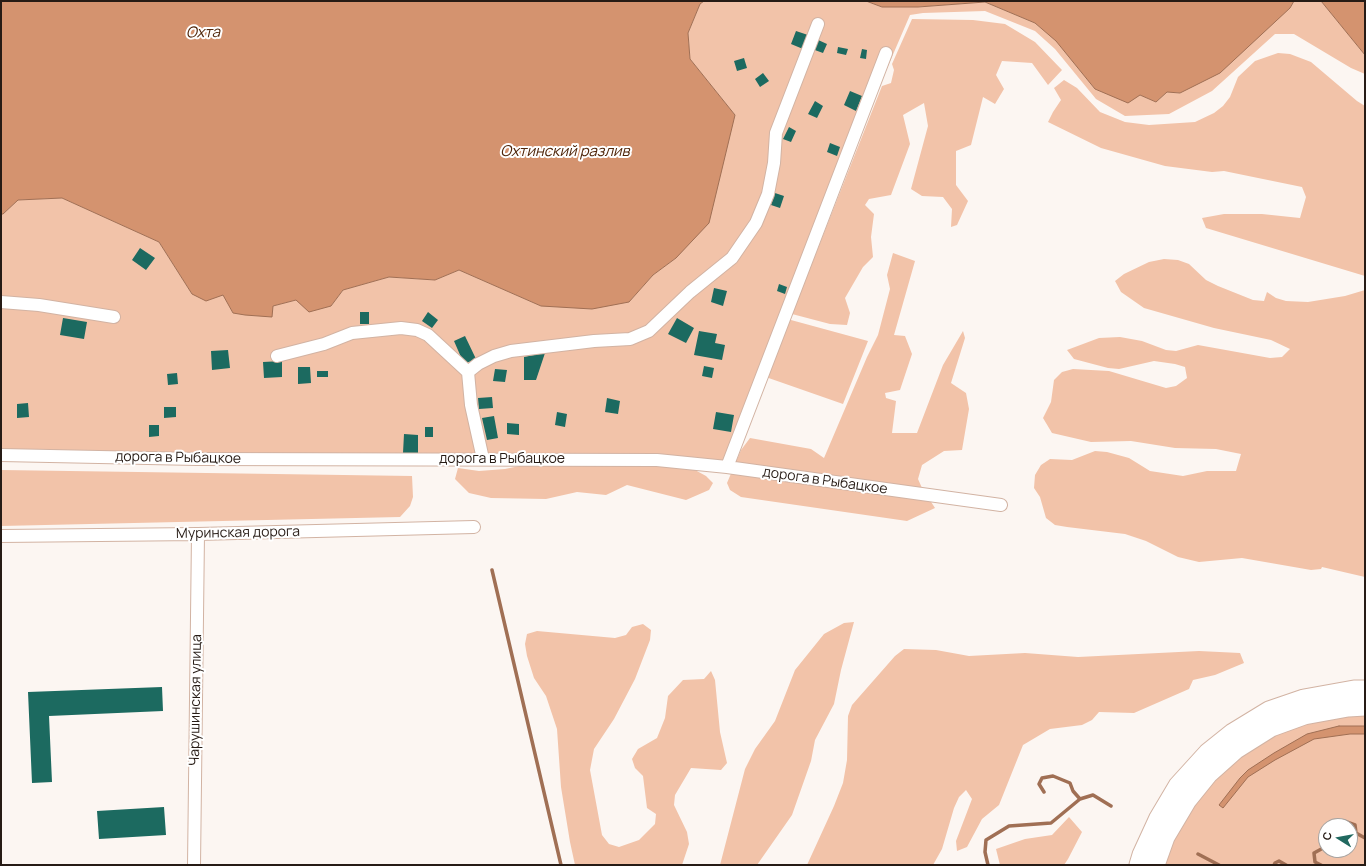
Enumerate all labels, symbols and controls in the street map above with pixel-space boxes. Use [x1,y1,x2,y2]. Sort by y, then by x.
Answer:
water label: Охта [186,24,220,42]
water label: Охтинский разлив [500,143,630,161]
street label: дорога в Рыбацкое [115,449,241,467]
street label: дорога в Рыбацкое [439,451,565,467]
street label: дорога в Рыбацкое [761,464,889,498]
street label: Муринская дорога [176,524,300,542]
street label: Чарушинская улица [186,634,206,766]
north arrow [1318,818,1358,858]
text: С [1319,830,1335,841]

